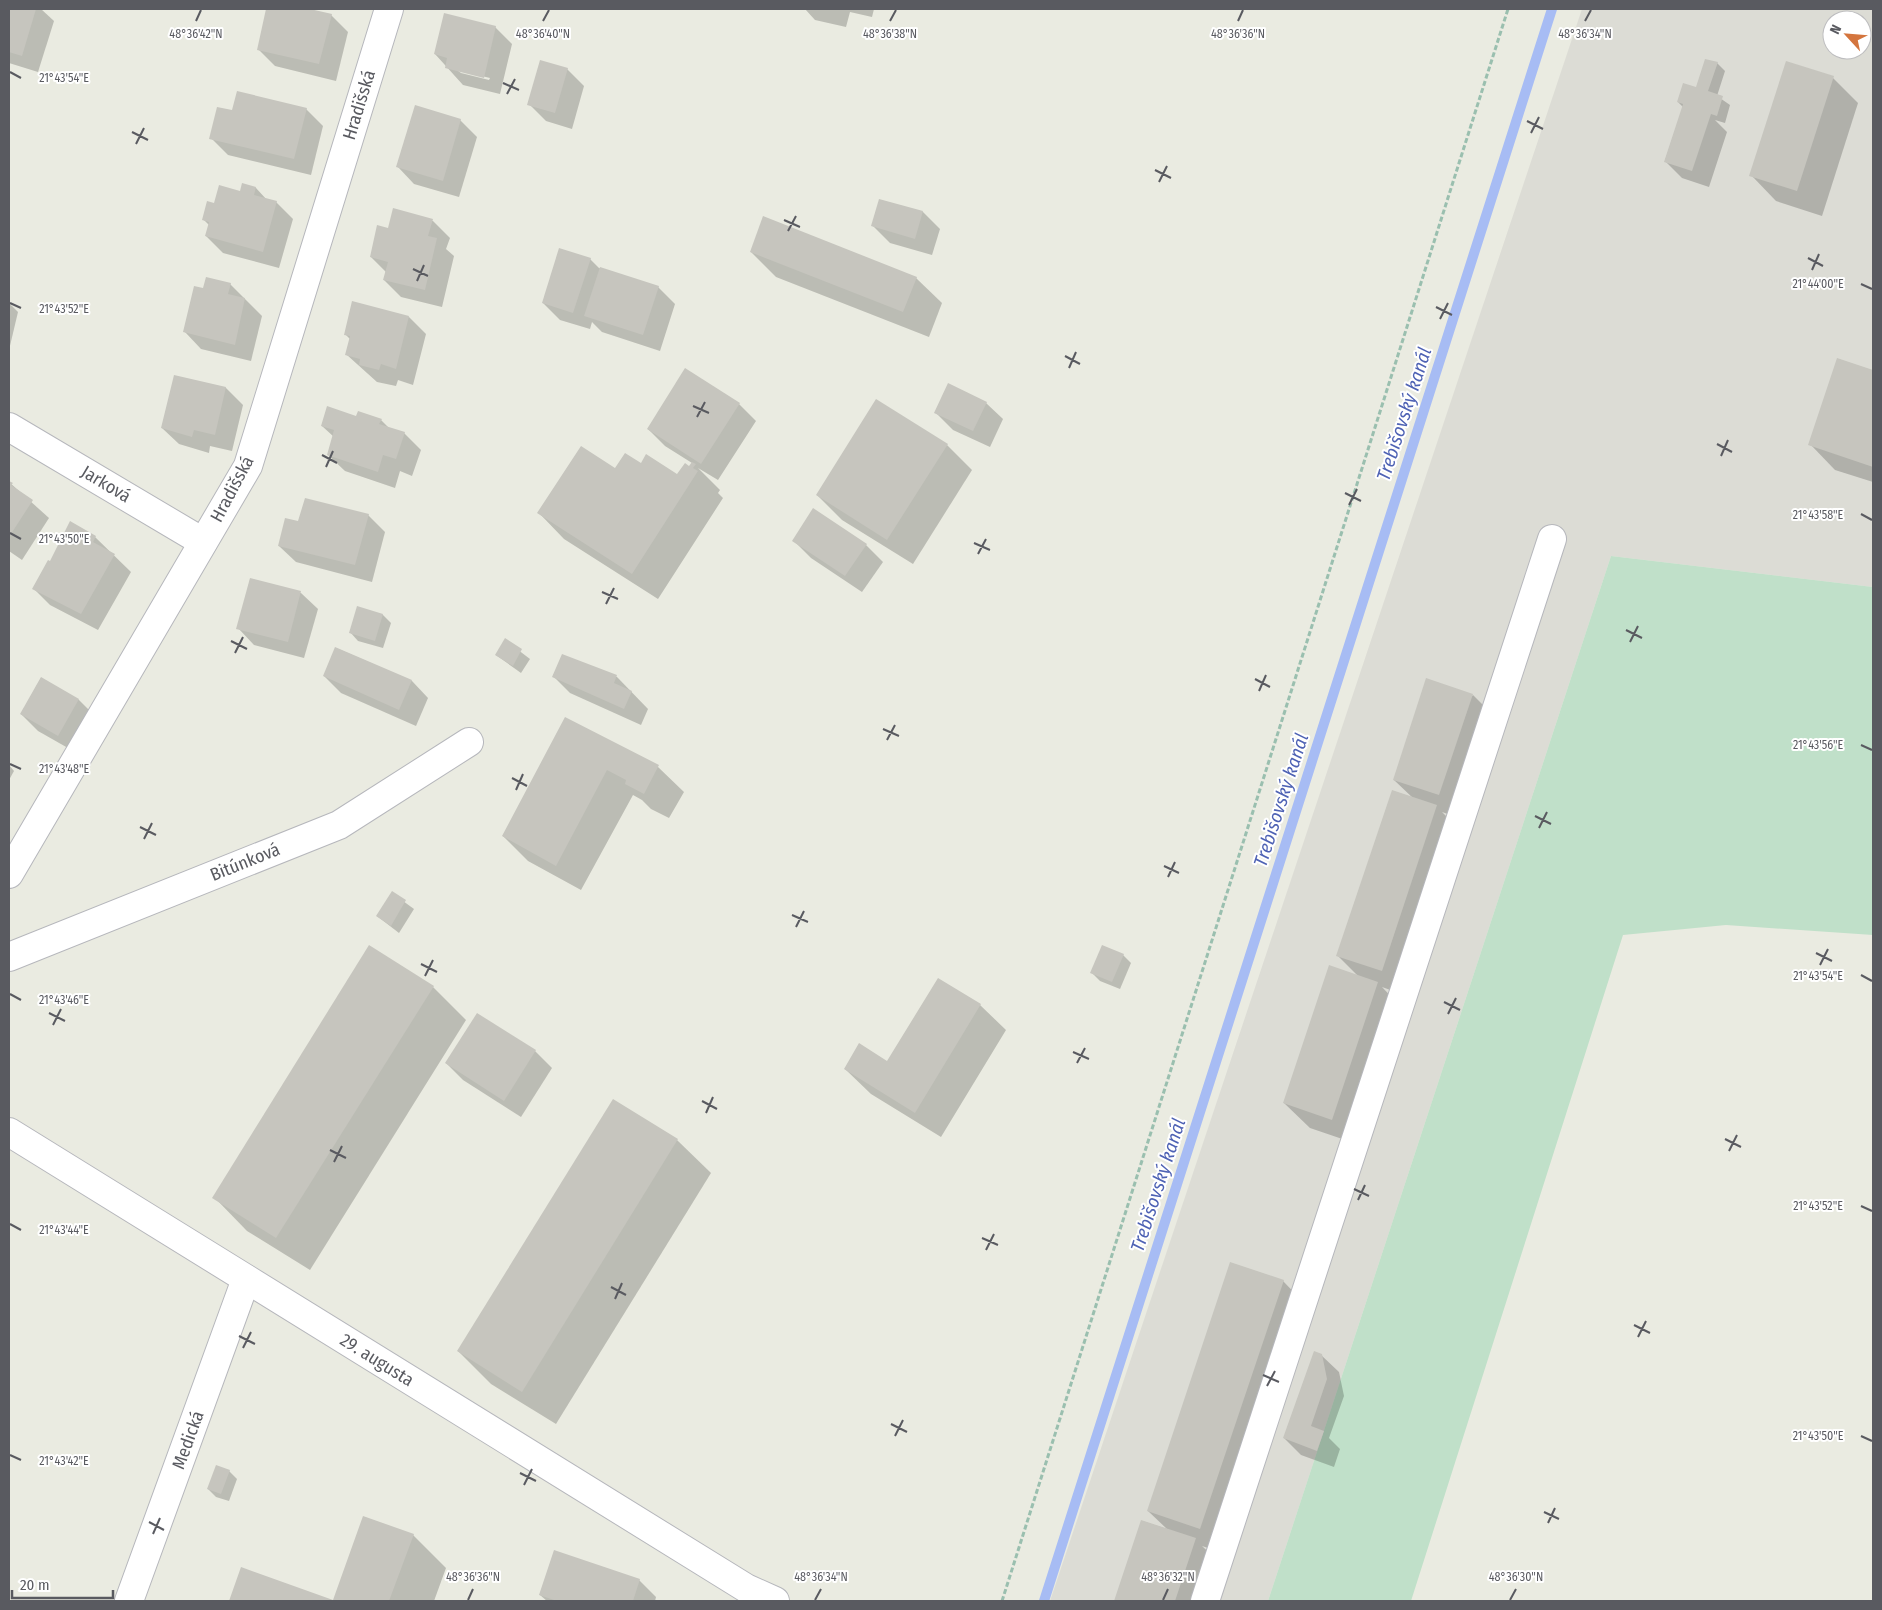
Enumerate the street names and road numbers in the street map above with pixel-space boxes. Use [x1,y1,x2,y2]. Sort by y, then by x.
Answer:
street label: Hradišská [338,67,380,143]
street label: Hradišská [205,452,259,526]
street label: Jarková [77,461,135,507]
street label: Bitúnková [207,838,283,886]
street label: 29. augusta [336,1329,418,1391]
street label: Medická [167,1408,209,1472]

